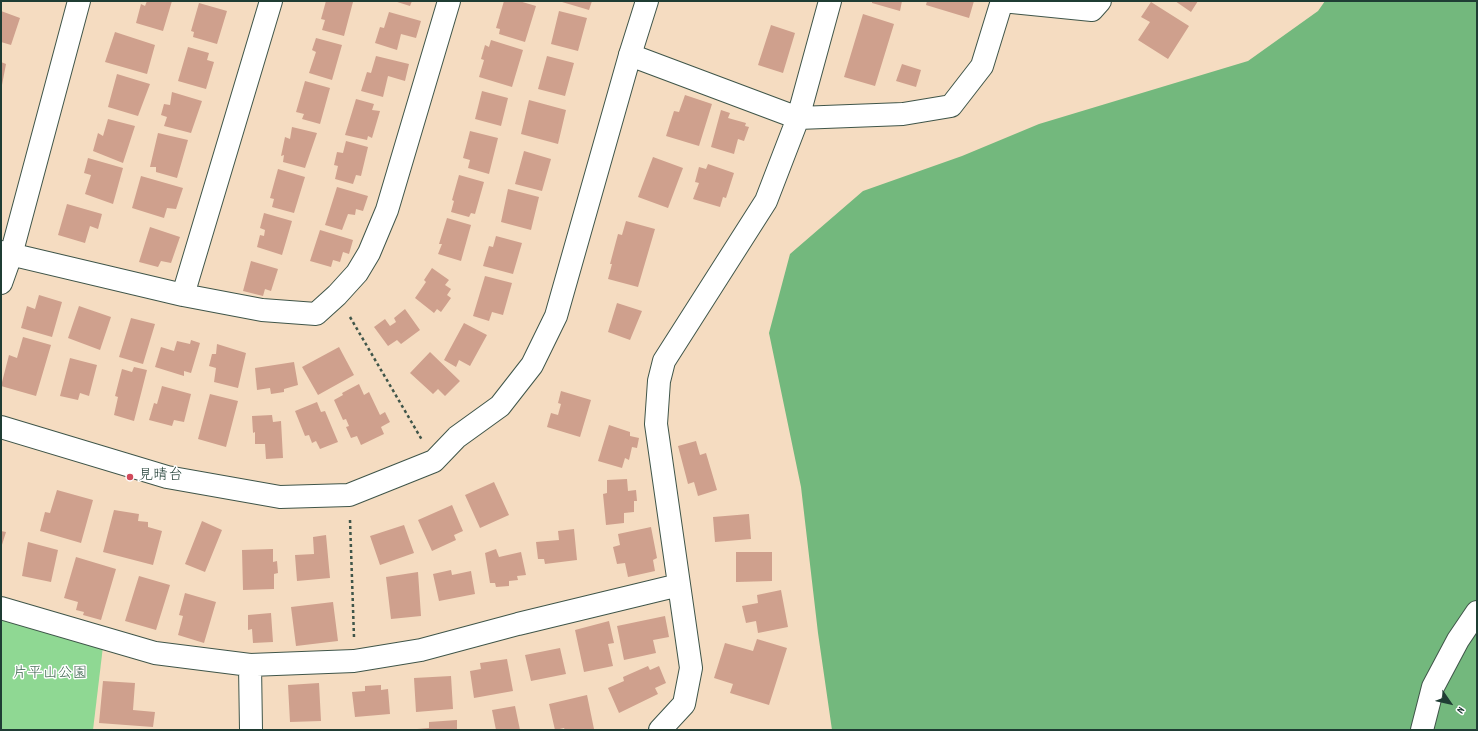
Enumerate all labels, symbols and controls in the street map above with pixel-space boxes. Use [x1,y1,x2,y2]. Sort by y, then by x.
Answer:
place label: 見晴台 [138,468,183,486]
marker: 見晴台 [125,472,135,482]
park label: 片平山公園 [13,666,87,684]
north arrow [1430,683,1470,723]
text: N [1452,703,1468,716]

